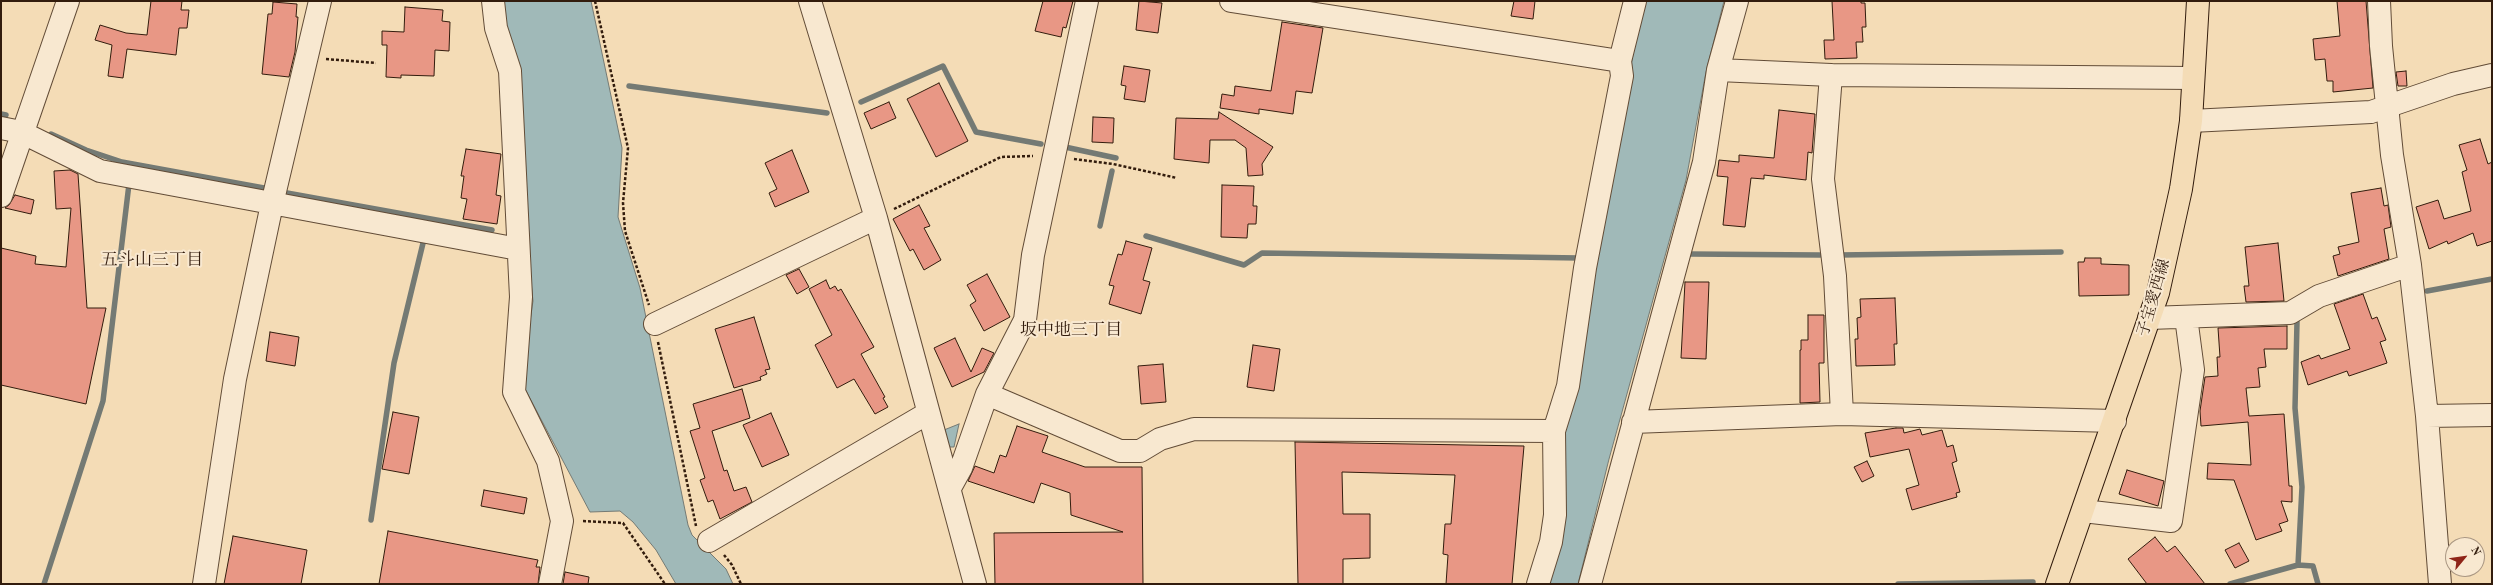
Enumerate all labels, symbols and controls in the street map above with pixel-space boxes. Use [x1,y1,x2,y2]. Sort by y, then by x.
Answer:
district label: 五斗山三丁目 [101,251,203,271]
street label: 子宝愛西線 [2134,257,2174,339]
district label: 坂中地三丁目 [1020,321,1122,341]
north arrow [2445,537,2485,577]
text: N [2468,545,2482,558]

